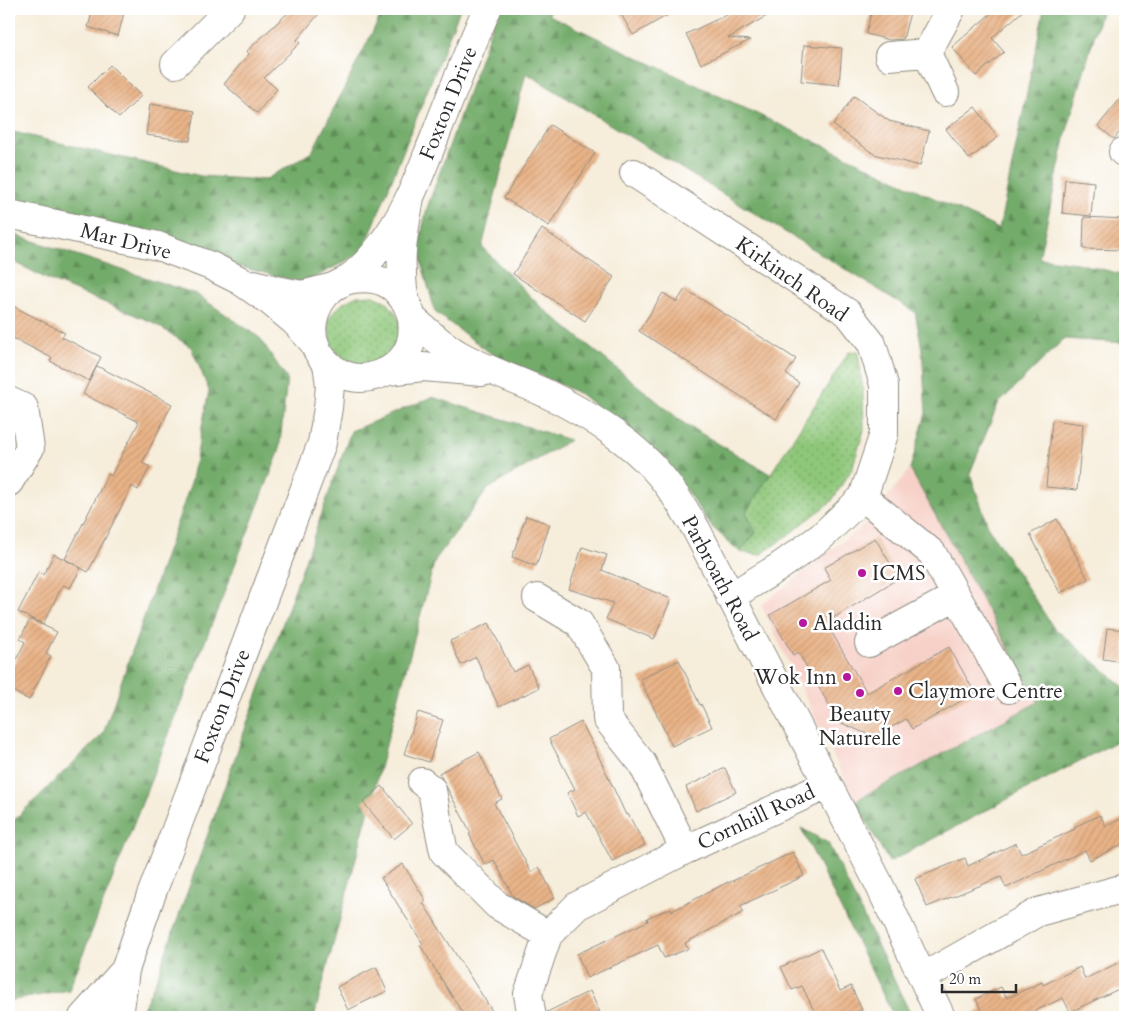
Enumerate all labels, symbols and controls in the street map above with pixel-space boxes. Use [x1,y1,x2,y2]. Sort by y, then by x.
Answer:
street label: Foxton Drive [413,42,484,164]
street label: Mar Drive [77,216,174,267]
street label: Kirkinch Road [730,230,854,329]
street label: Parbroath Road [674,510,765,646]
place label: ICMS [872,559,926,588]
marker: ICMS [856,567,868,579]
place label: Aladdin [813,609,883,638]
marker: Aladdin [797,617,809,629]
street label: Foxton Drive [187,645,258,767]
place label: Wok Inn [754,663,837,692]
marker: Wok Inn [841,671,853,683]
place label: Claymore Centre [908,677,1063,706]
marker: Claymore Centre [892,685,904,697]
marker: Beauty Naturelle [854,687,866,699]
place label: Beauty Naturelle [819,700,901,753]
street label: Cornhill Road [693,777,820,857]
scale bar [942,961,1015,993]
text: 20 m [949,969,981,989]

